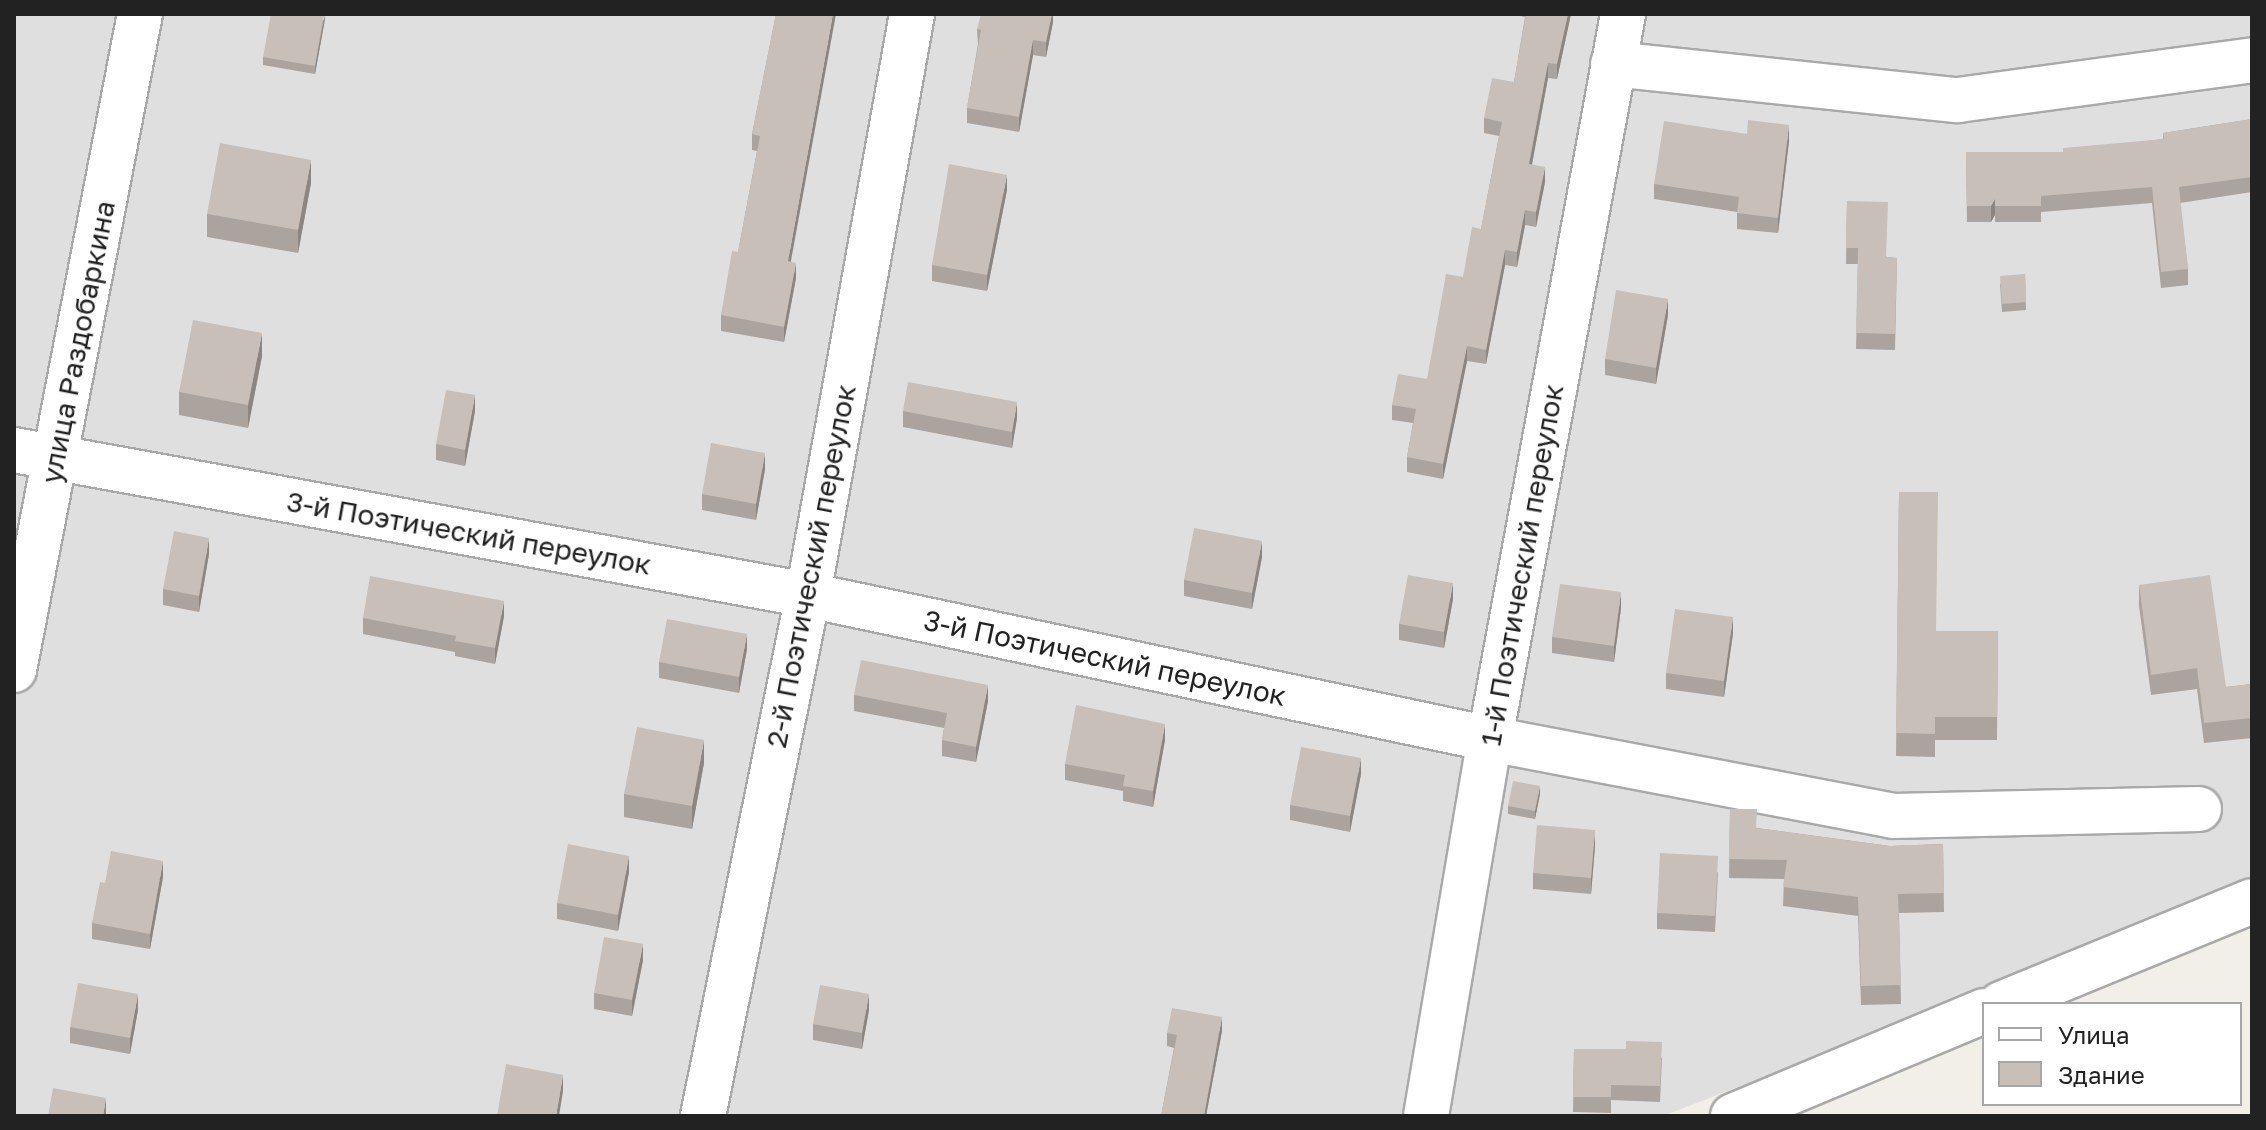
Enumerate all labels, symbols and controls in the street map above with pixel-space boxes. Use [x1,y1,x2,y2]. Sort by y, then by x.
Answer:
street label: улица Раздобаркина [34,198,122,486]
street label: 2-й Поэтический переулок [759,382,863,750]
street label: 1-й Поэтический переулок [1474,382,1570,748]
street label: 3-й Поэтический переулок [284,484,654,582]
street label: 3-й Поэтический переулок [921,603,1289,713]
legend [1982,1002,2242,1106]
text: Улица [2058,1020,2130,1049]
text: Здание [2058,1060,2145,1089]

